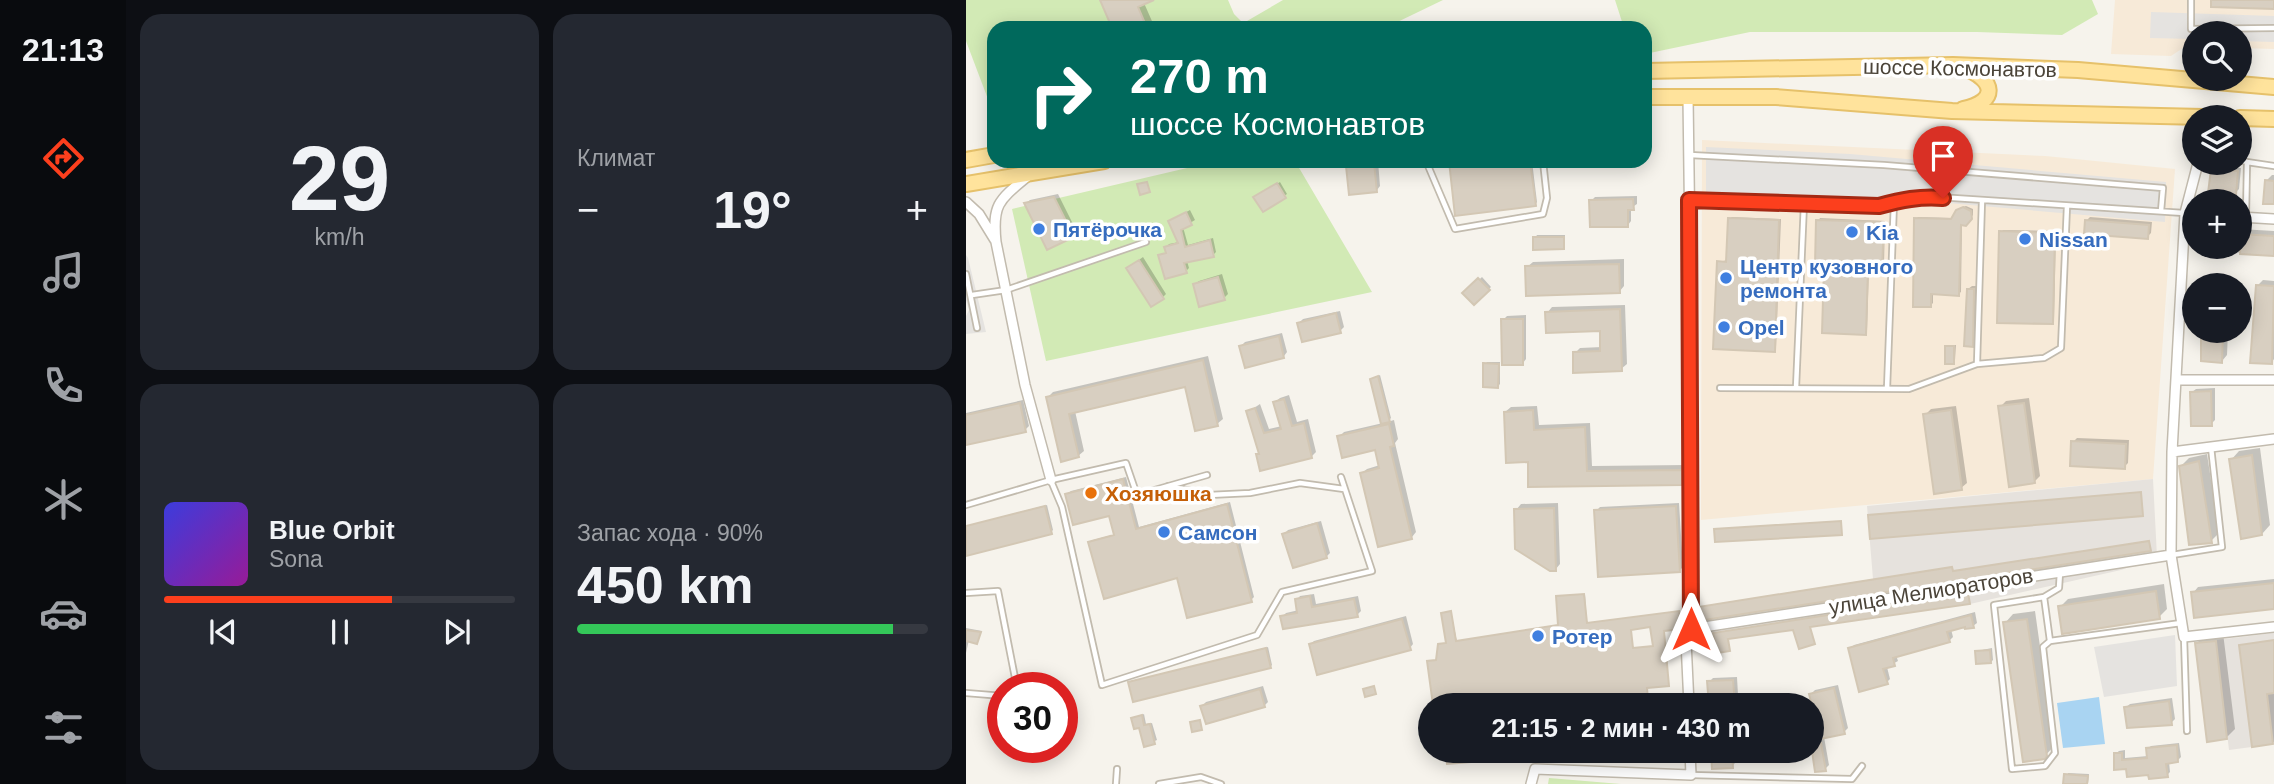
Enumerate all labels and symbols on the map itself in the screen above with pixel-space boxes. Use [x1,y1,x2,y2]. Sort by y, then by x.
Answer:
street label: шоссе Космонавтов [1863,55,2057,81]
pin [1913,126,1973,198]
place label: Пятёрочка [1053,218,1162,241]
marker: Пятёрочка [1031,221,1047,237]
place label: Kia [1866,221,1899,244]
marker: Kia [1844,224,1860,240]
place label: Nissan [2039,228,2108,251]
marker: Nissan [2017,231,2033,247]
place label: Центр кузовного ремонта [1740,255,1913,302]
marker: Центр кузовного ремонта [1718,270,1734,286]
place label: Opel [1738,316,1785,339]
marker: Opel [1716,319,1732,335]
place label: Хозяюшка [1105,482,1212,505]
marker: Хозяюшка [1083,485,1099,501]
place label: Самсон [1178,521,1258,544]
marker: Самсон [1156,524,1172,540]
street label: улица Мелиораторов [1827,563,2035,619]
position arrow [1654,592,1728,666]
place label: Ротер [1552,625,1613,648]
marker: Ротер [1530,628,1546,644]
speed limit sign: 30 [987,672,1078,763]

